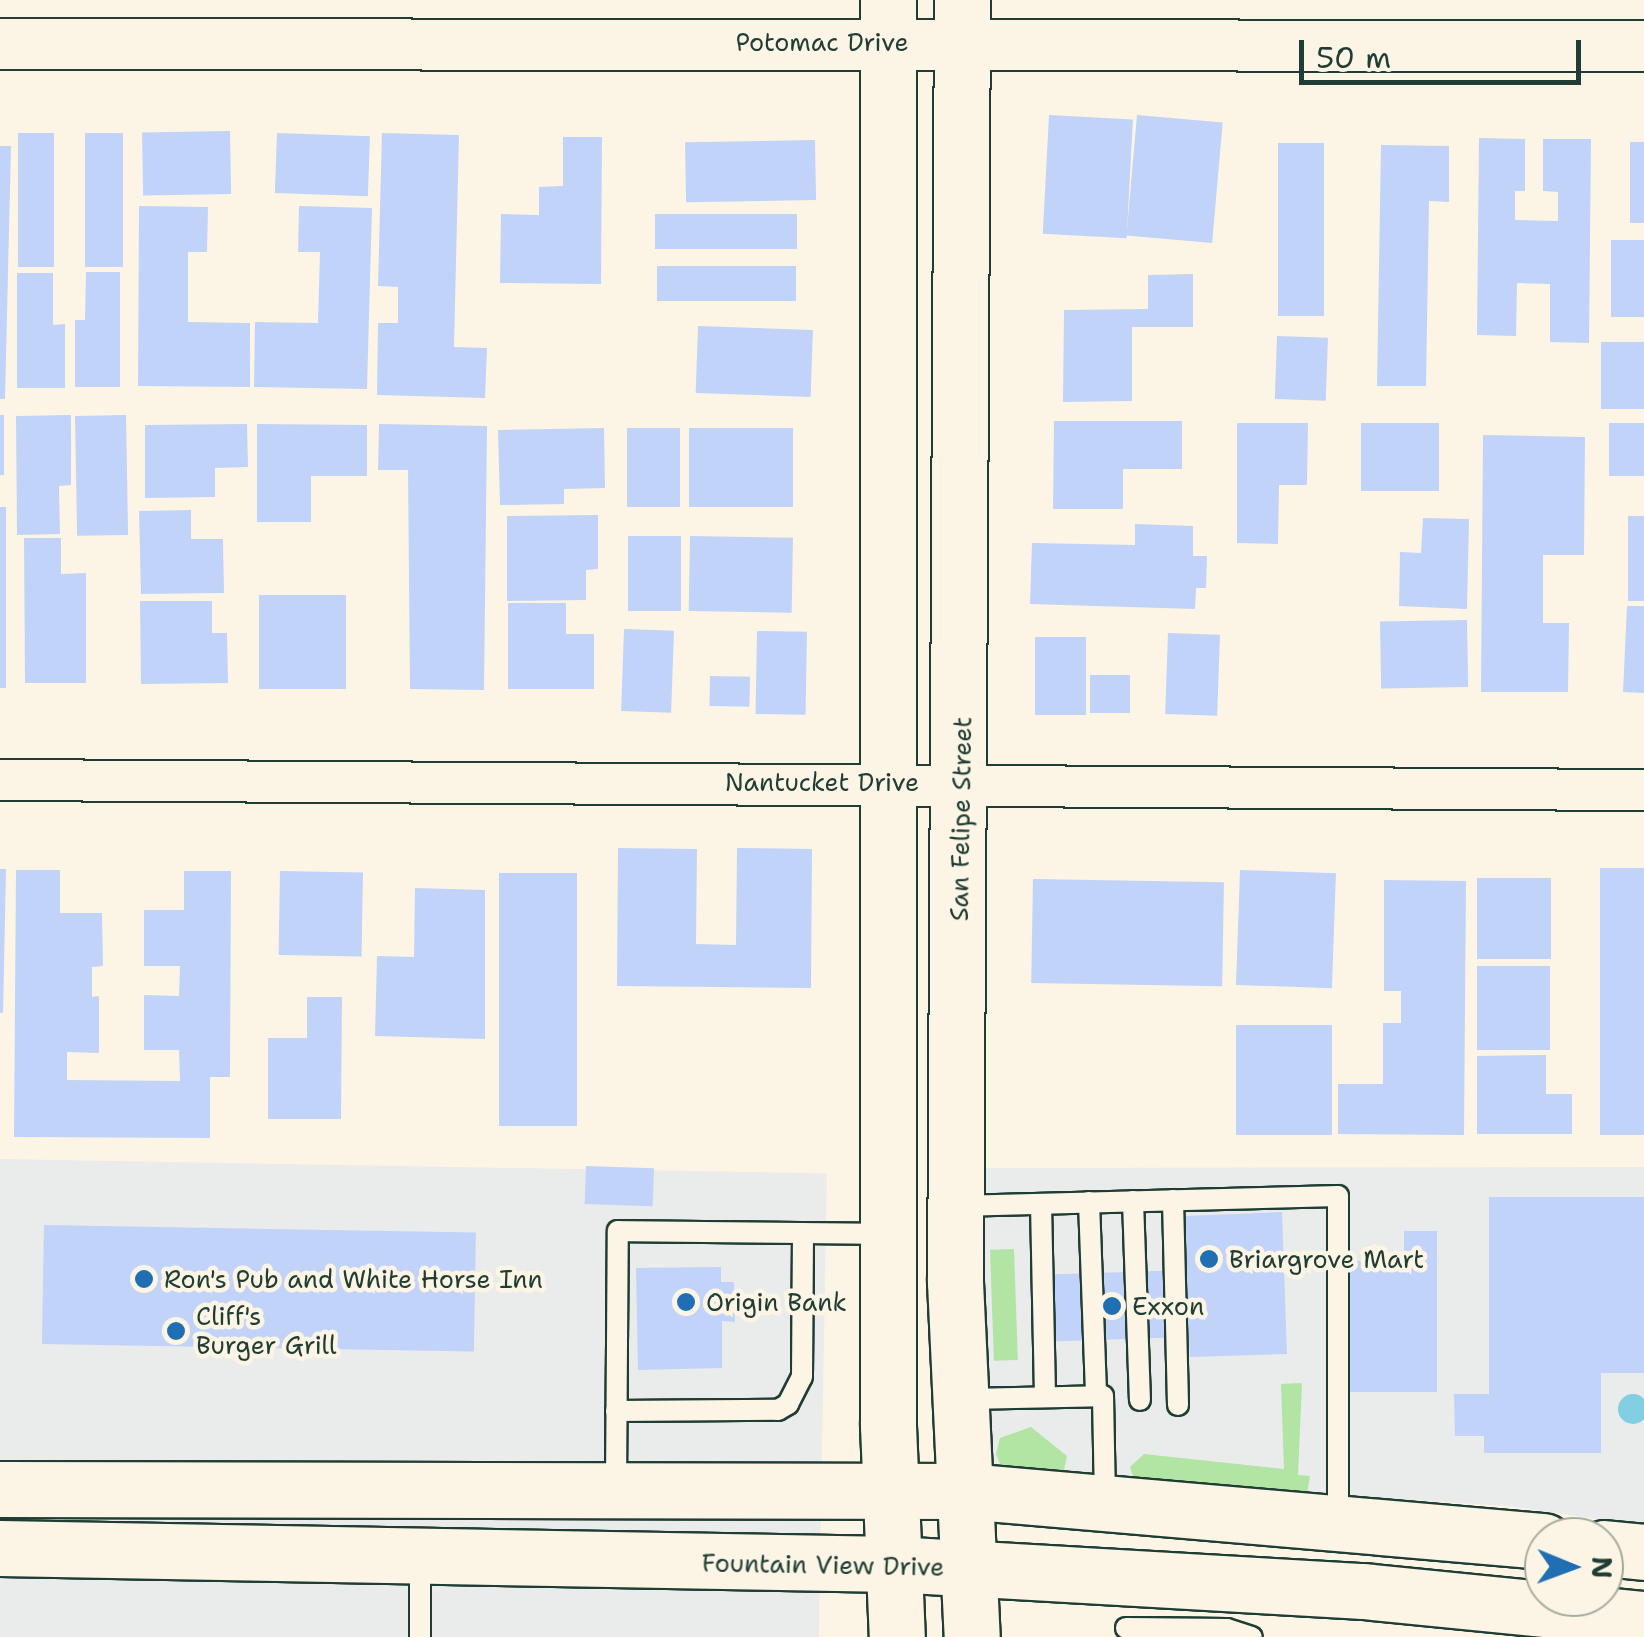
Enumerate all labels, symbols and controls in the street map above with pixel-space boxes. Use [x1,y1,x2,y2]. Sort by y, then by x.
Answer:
scale bar [1304,20,1586,82]
street label: Potomac Drive [735,27,909,57]
text: 50 m [1316,37,1391,78]
street label: San Felipe Street [944,717,978,921]
street label: Nantucket Drive [725,767,919,797]
place label: Briargrove Mart [1229,1244,1424,1274]
marker: Briargrove Mart [1198,1248,1220,1270]
place label: Ron's Pub and White Horse Inn [164,1264,543,1294]
marker: Ron's Pub and White Horse Inn [133,1268,155,1290]
place label: Origin Bank [706,1287,847,1317]
marker: Origin Bank [675,1291,697,1313]
place label: Exxon [1132,1291,1204,1321]
marker: Exxon [1101,1295,1123,1317]
place label: Cliff's Burger Grill [196,1302,337,1361]
marker: Cliff's Burger Grill [165,1320,187,1342]
north arrow [1524,1517,1624,1617]
street label: Fountain View Drive [701,1548,945,1582]
text: N [1583,1556,1621,1579]

